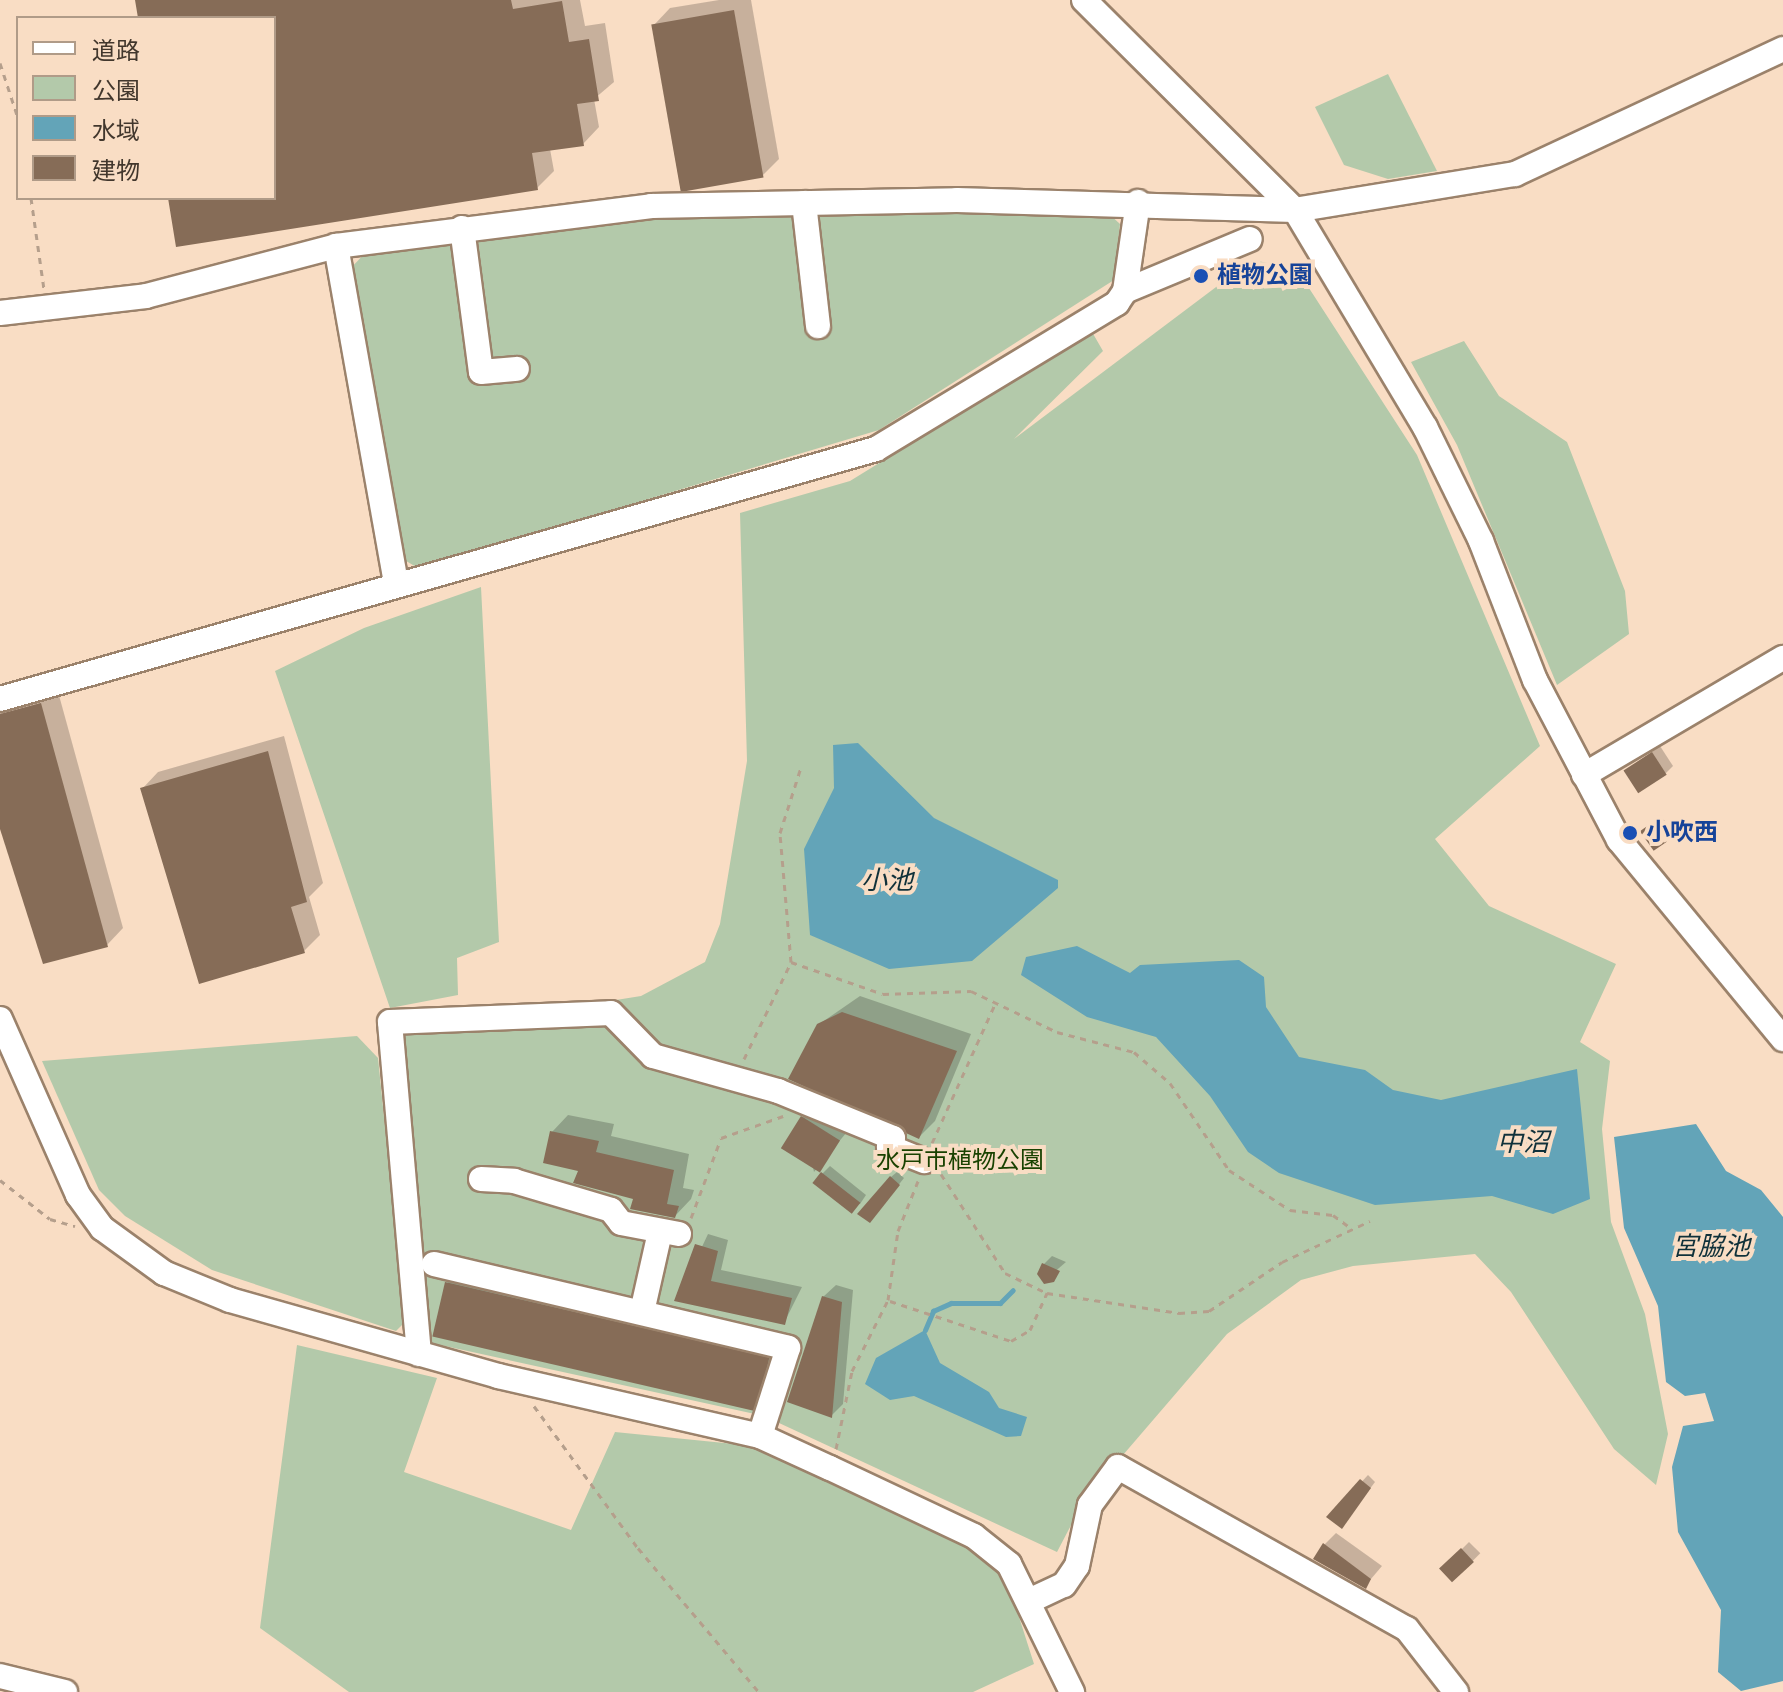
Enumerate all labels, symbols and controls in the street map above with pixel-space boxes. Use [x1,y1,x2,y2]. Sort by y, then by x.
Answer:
legend [16,16,276,200]
text: 道路 [92,37,140,65]
text: 公園 [92,77,140,105]
text: 水域 [92,117,140,145]
text: 建物 [92,157,140,185]
place label: 植物公園 [1217,262,1313,290]
marker: 植物公園 [1192,267,1210,285]
place label: 小吹西 [1646,819,1718,847]
marker: 小吹西 [1621,824,1639,842]
water label: 小池 [861,865,913,897]
water label: 中沼 [1497,1127,1549,1159]
park label: 水戸市植物公園 [876,1147,1044,1175]
water label: 宮脇池 [1672,1231,1750,1263]

